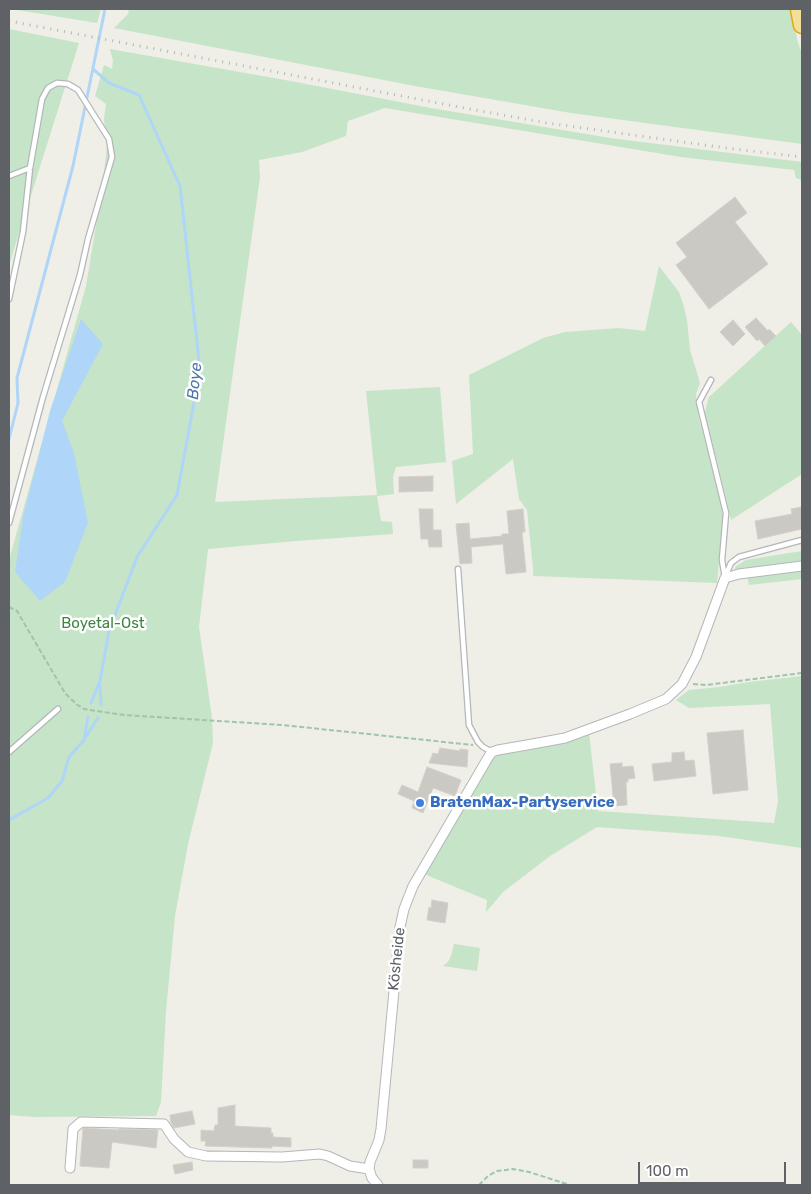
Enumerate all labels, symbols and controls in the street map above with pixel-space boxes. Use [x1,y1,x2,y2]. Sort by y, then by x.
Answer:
water label: Boye [184,362,206,400]
park label: Boyetal-Ost [61,615,145,633]
place label: BratenMax-Partyservice [430,794,615,812]
marker: BratenMax-Partyservice [414,797,426,809]
street label: Kösheide [385,927,409,991]
scale bar [641,1152,788,1184]
text: 100 m [646,1162,688,1180]

